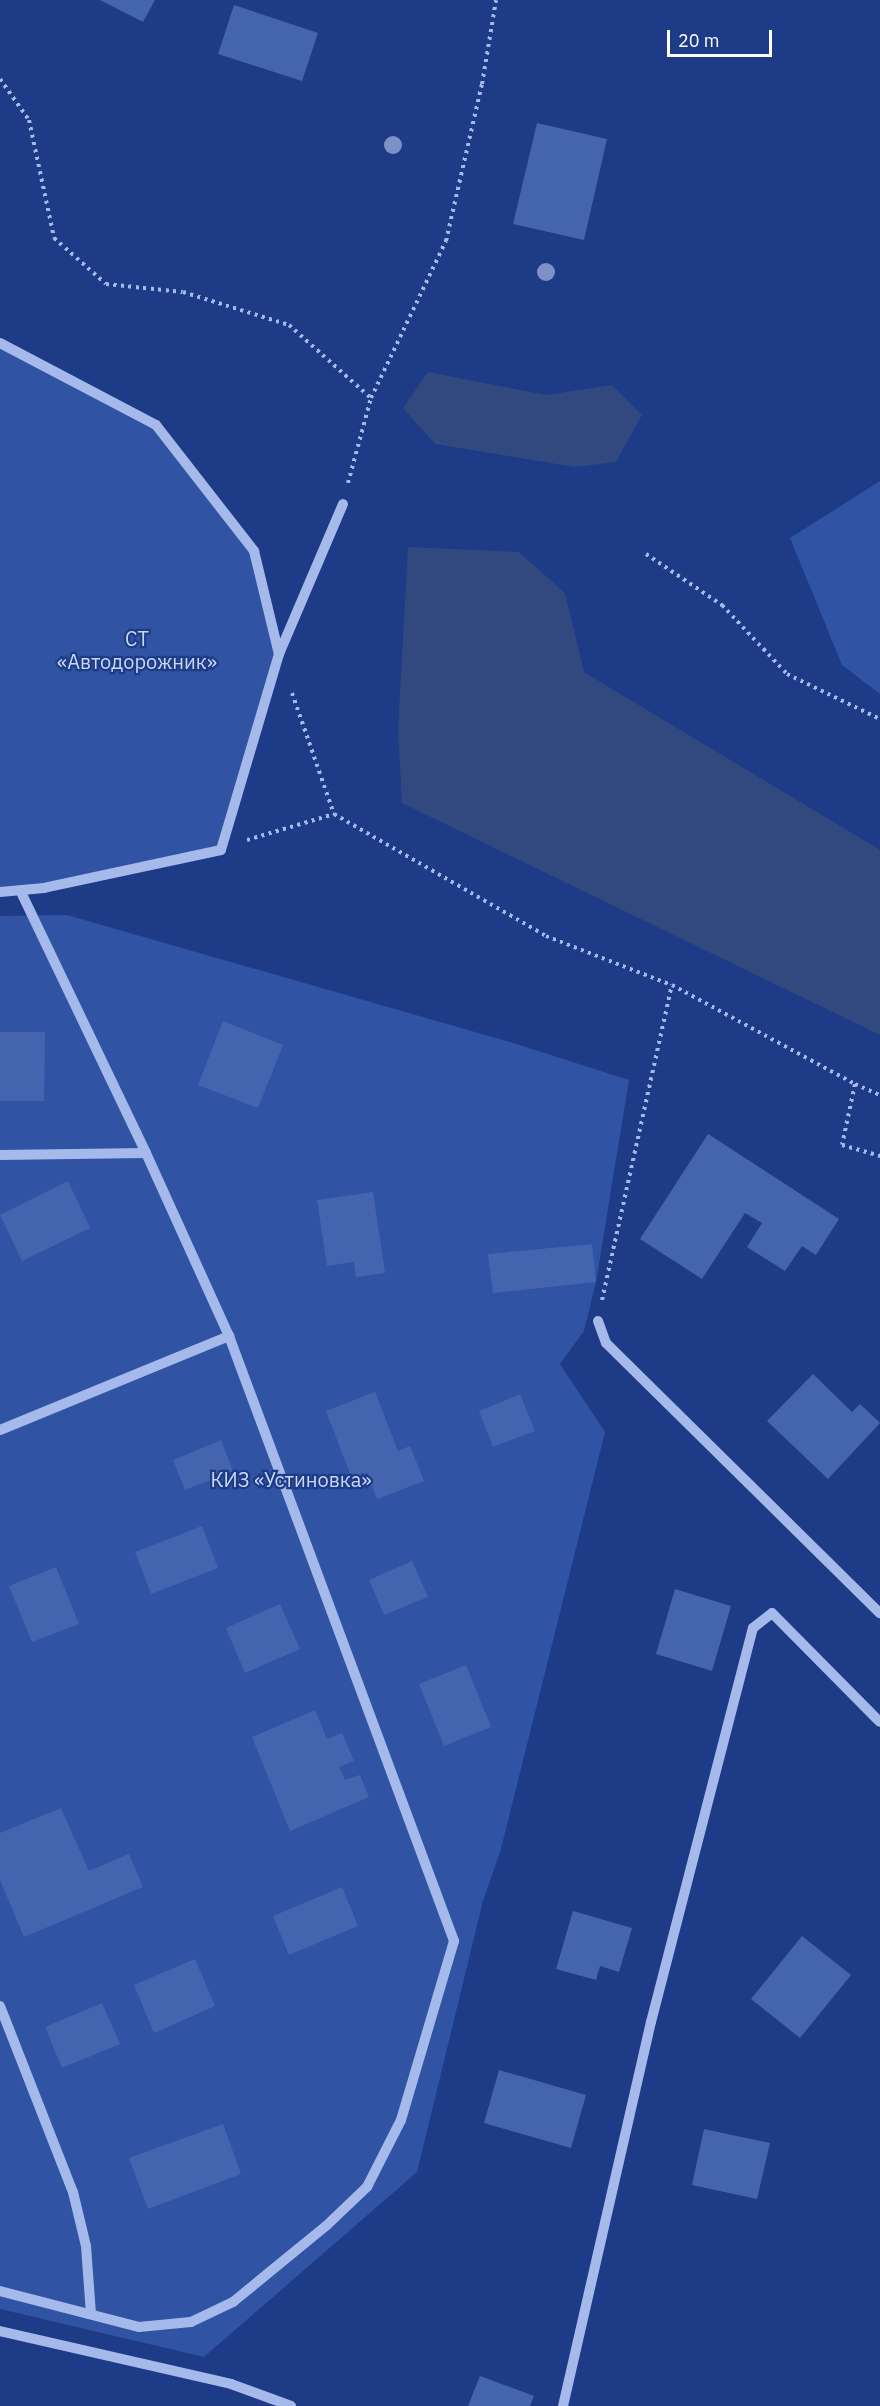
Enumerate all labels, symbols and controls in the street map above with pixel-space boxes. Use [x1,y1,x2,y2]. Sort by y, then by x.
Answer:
scale bar [670,18,775,56]
text: 20 m [678,29,720,52]
park label: СТ «Автодорожник» [57,627,217,674]
park label: КИЗ «Устиновка» [210,1467,372,1491]

